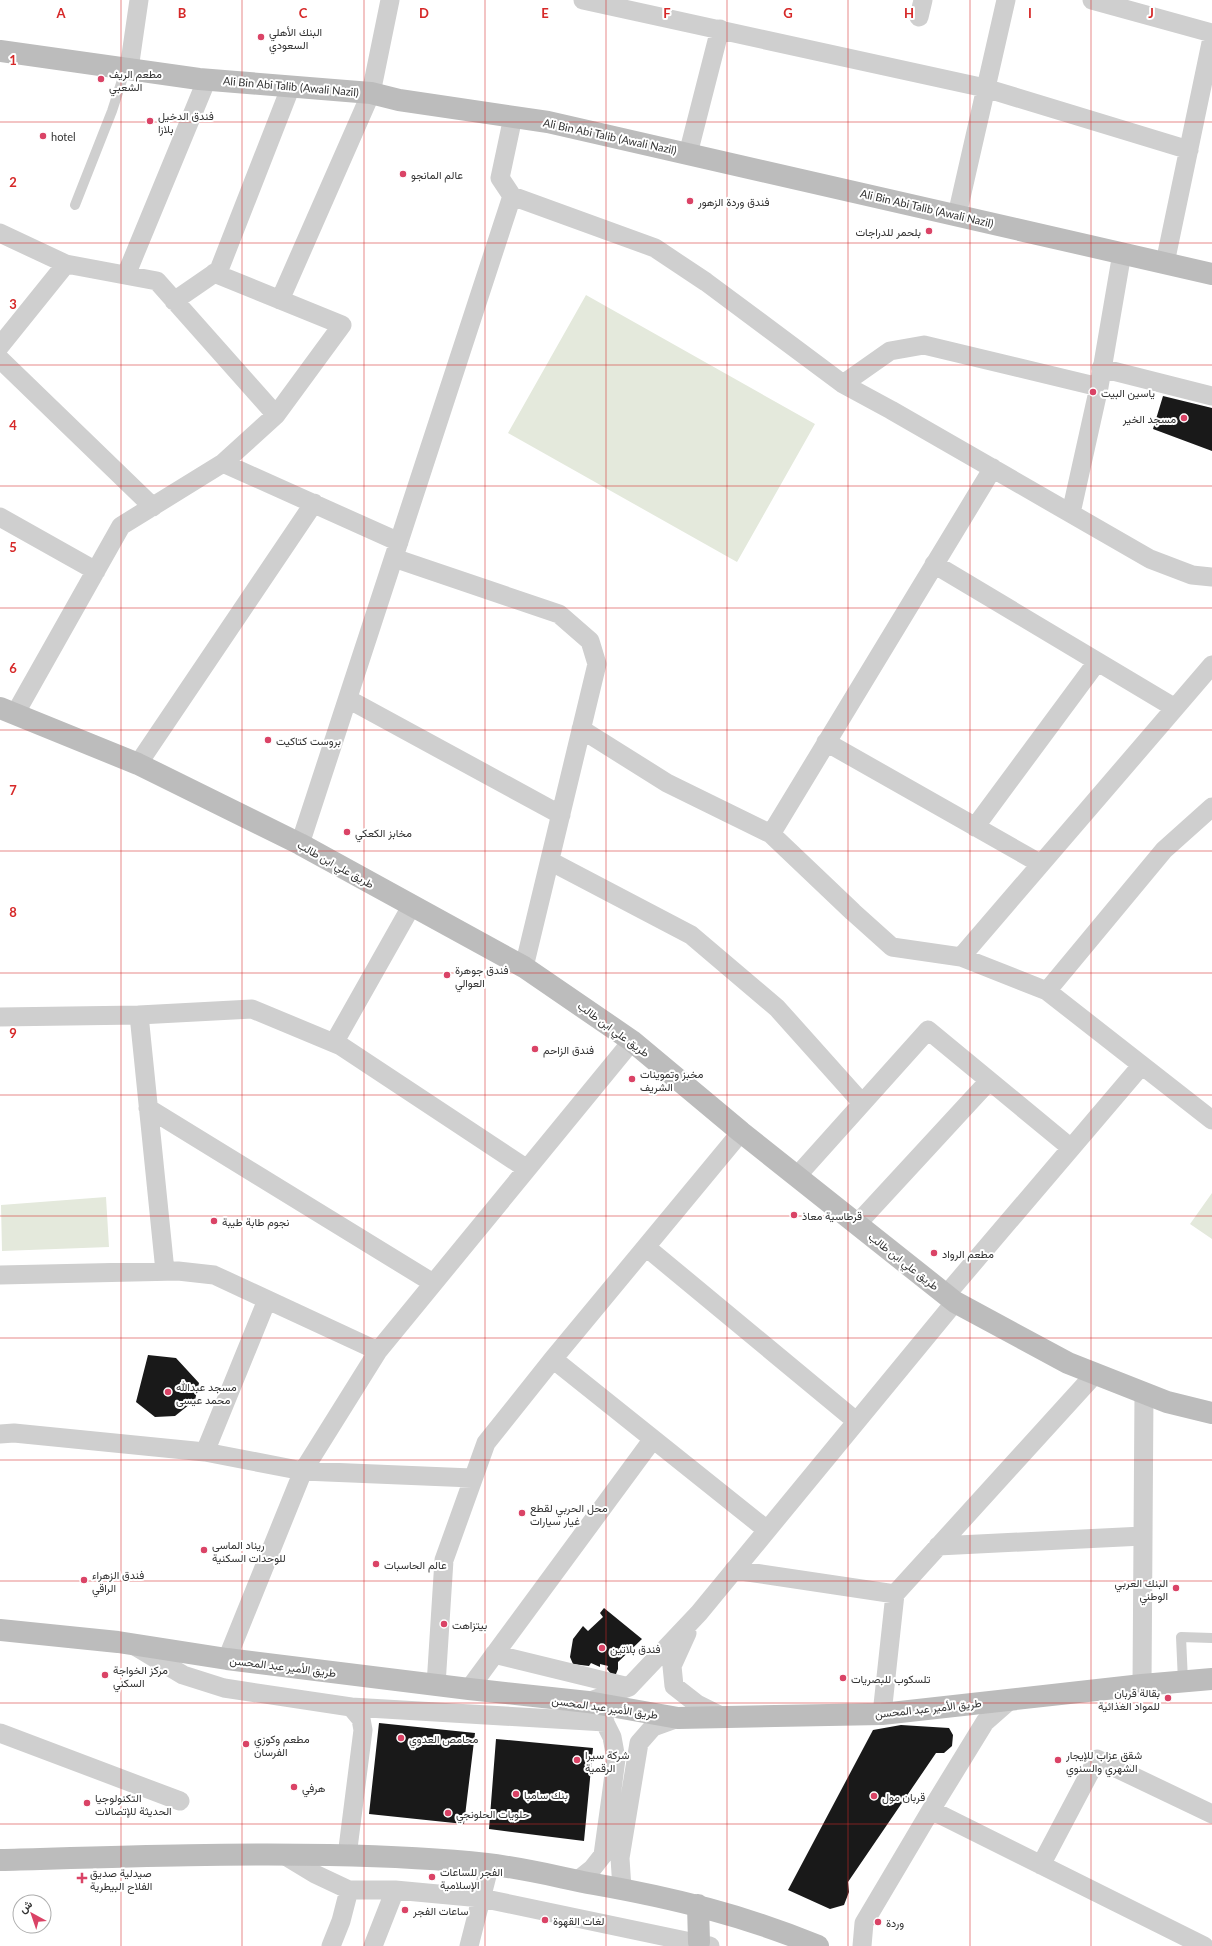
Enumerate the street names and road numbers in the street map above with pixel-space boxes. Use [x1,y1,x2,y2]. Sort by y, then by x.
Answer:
street label: Ali Bin Abi Talib (Awali Nazil) [223,74,360,98]
street label: Ali Bin Abi Talib (Awali Nazil) [542,115,678,157]
street label: Ali Bin Abi Talib (Awali Nazil) [859,186,995,230]
street label: طريق علي ابن طالب [294,838,376,894]
street label: طريق علي ابن طالب [573,999,652,1063]
street label: طريق علي ابن طالب [864,1230,942,1296]
street label: طريق الأمير عبد المحسن [229,1653,337,1680]
street label: طريق الأمير عبد المحسن [551,1693,659,1722]
street label: طريق الأمير عبد المحسن [874,1696,982,1721]

